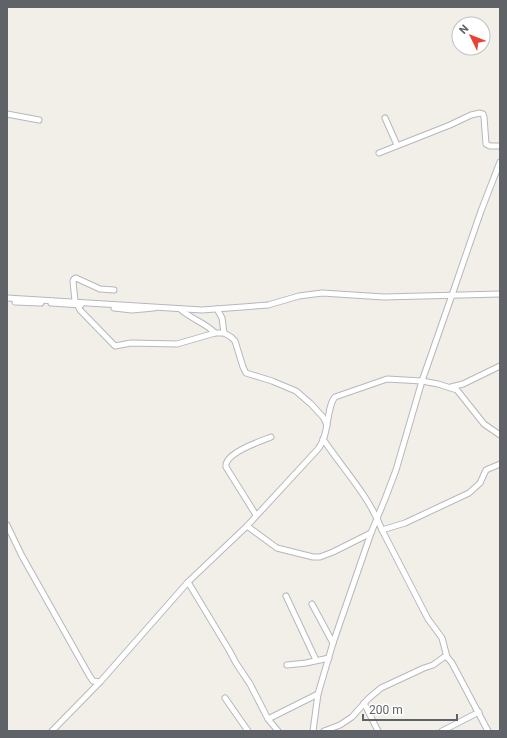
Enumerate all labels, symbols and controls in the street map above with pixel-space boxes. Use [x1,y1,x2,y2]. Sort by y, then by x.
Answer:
north arrow [451,16,491,56]
text: N [457,22,472,37]
scale bar [363,696,457,722]
text: 200 m [369,703,403,717]

